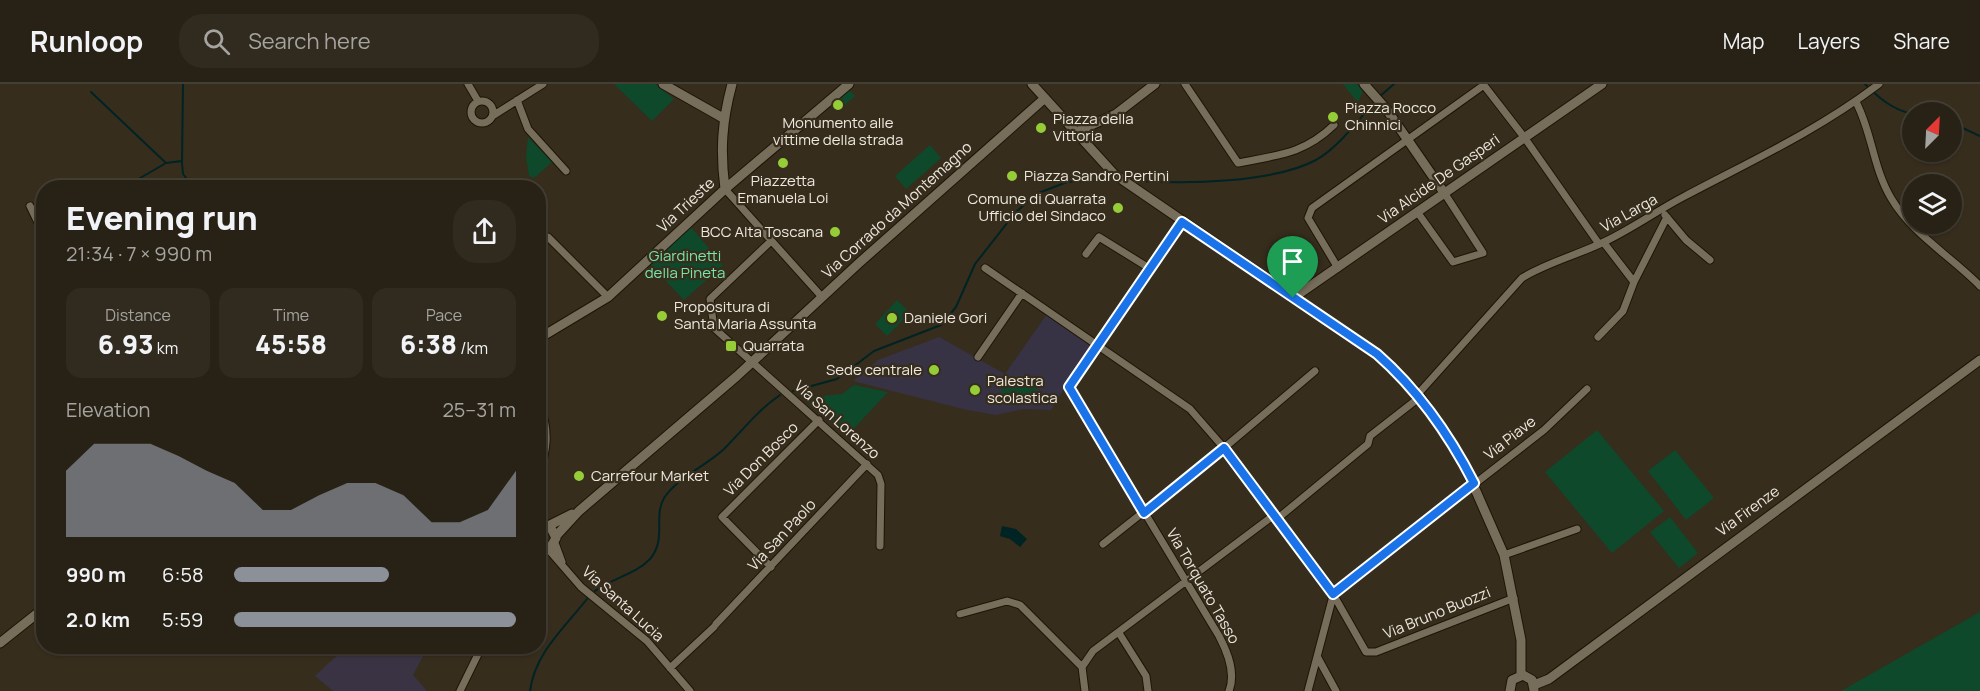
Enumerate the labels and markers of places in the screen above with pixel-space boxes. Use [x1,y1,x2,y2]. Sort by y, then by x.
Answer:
place label: Piazza Rocco Chinnici [1345,97,1436,135]
marker: Monumento alle vittime della strada [831,98,845,112]
place label: Piazza della Vittoria [1053,108,1134,146]
marker: Piazza Rocco Chinnici [1326,110,1340,124]
place label: Monumento alle vittime della strada [773,112,903,150]
marker: Piazza della Vittoria [1034,121,1048,135]
marker: Piazzetta Emanuela Loi [776,156,790,170]
place label: Piazza Sandro Pertini [1024,165,1169,186]
marker: Piazza Sandro Pertini [1005,169,1019,183]
place label: Piazzetta Emanuela Loi [737,170,829,208]
place label: Comune di Quarrata Ufficio del Sindaco [967,188,1106,226]
marker: Comune di Quarrata Ufficio del Sindaco [1111,201,1125,215]
place label: BCC Alta Toscana [701,221,823,242]
marker: BCC Alta Toscana [828,225,842,239]
pin [1267,236,1318,298]
place label: Propositura di Santa Maria Assunta [674,296,816,334]
place label: Daniele Gori [904,307,987,328]
marker: Propositura di Santa Maria Assunta [655,309,669,323]
marker: Daniele Gori [885,311,899,325]
place label: Quarrata [743,335,804,356]
marker: Quarrata [724,339,738,353]
place label: Sede centrale [826,359,922,380]
marker: Sede centrale [927,363,941,377]
place label: Palestra scolastica [987,370,1058,408]
marker: Palestra scolastica [968,383,982,397]
place label: Carrefour Market [591,465,709,486]
marker: Carrefour Market [572,469,586,483]

